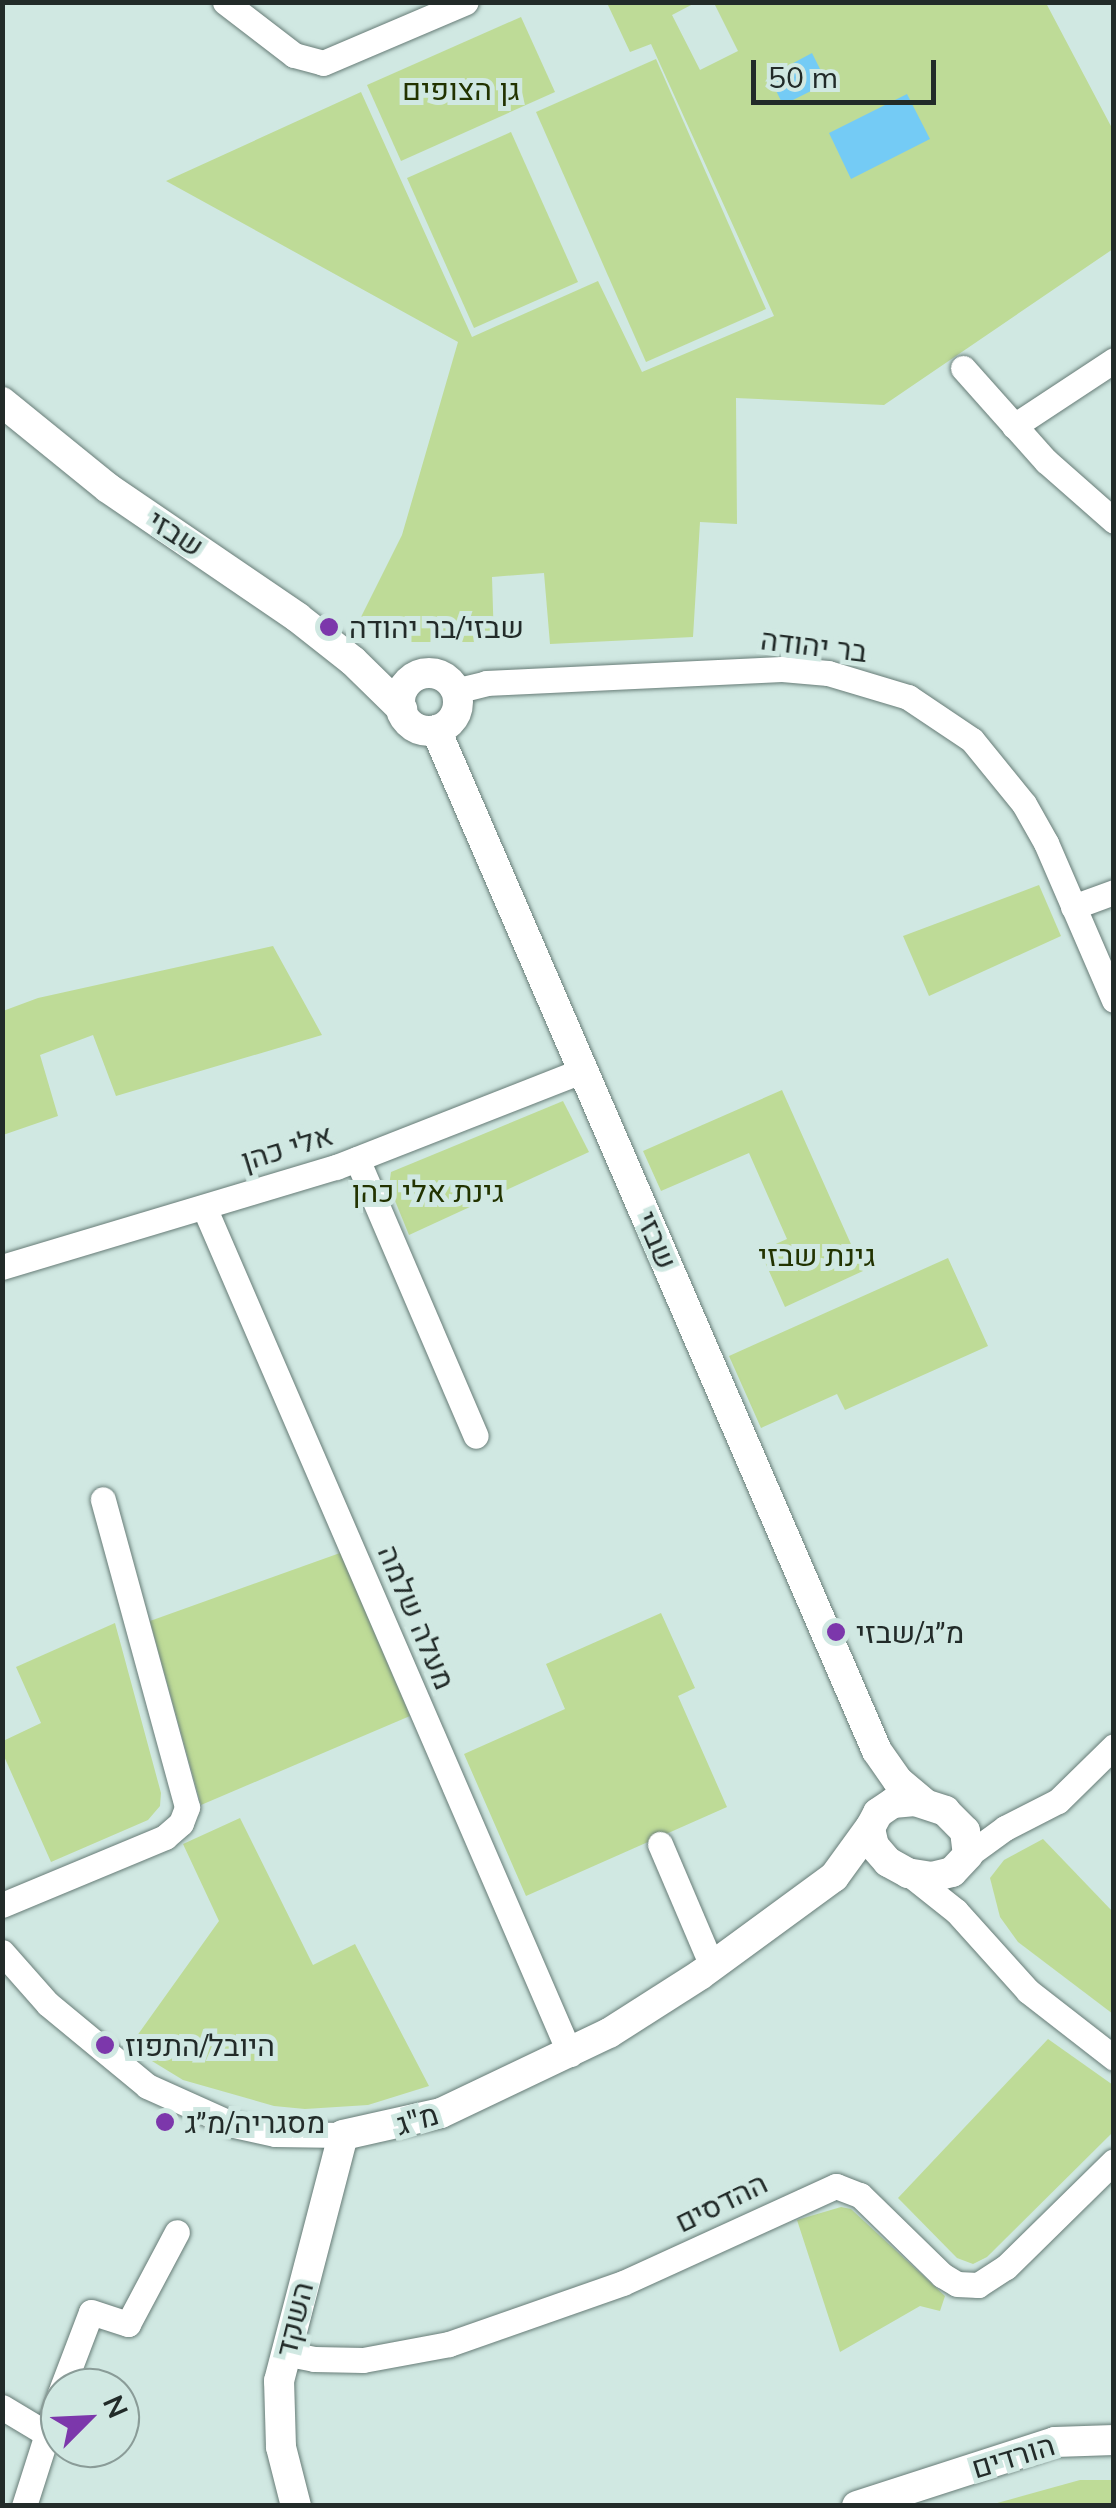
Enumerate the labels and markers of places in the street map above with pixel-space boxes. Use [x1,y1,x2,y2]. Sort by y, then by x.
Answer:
place label: שבזי/בר יהודה [349,609,524,645]
marker: שבזי/בר יהודה [318,616,340,638]
place label: מ״ג/שבזי [856,1614,964,1650]
marker: מ״ג/שבזי [825,1621,847,1643]
place label: היובל/התפוז [125,2027,275,2063]
marker: היובל/התפוז [94,2034,116,2056]
place label: מסגריה/מ״ג [185,2104,325,2140]
marker: מסגריה/מ״ג [154,2111,176,2133]

